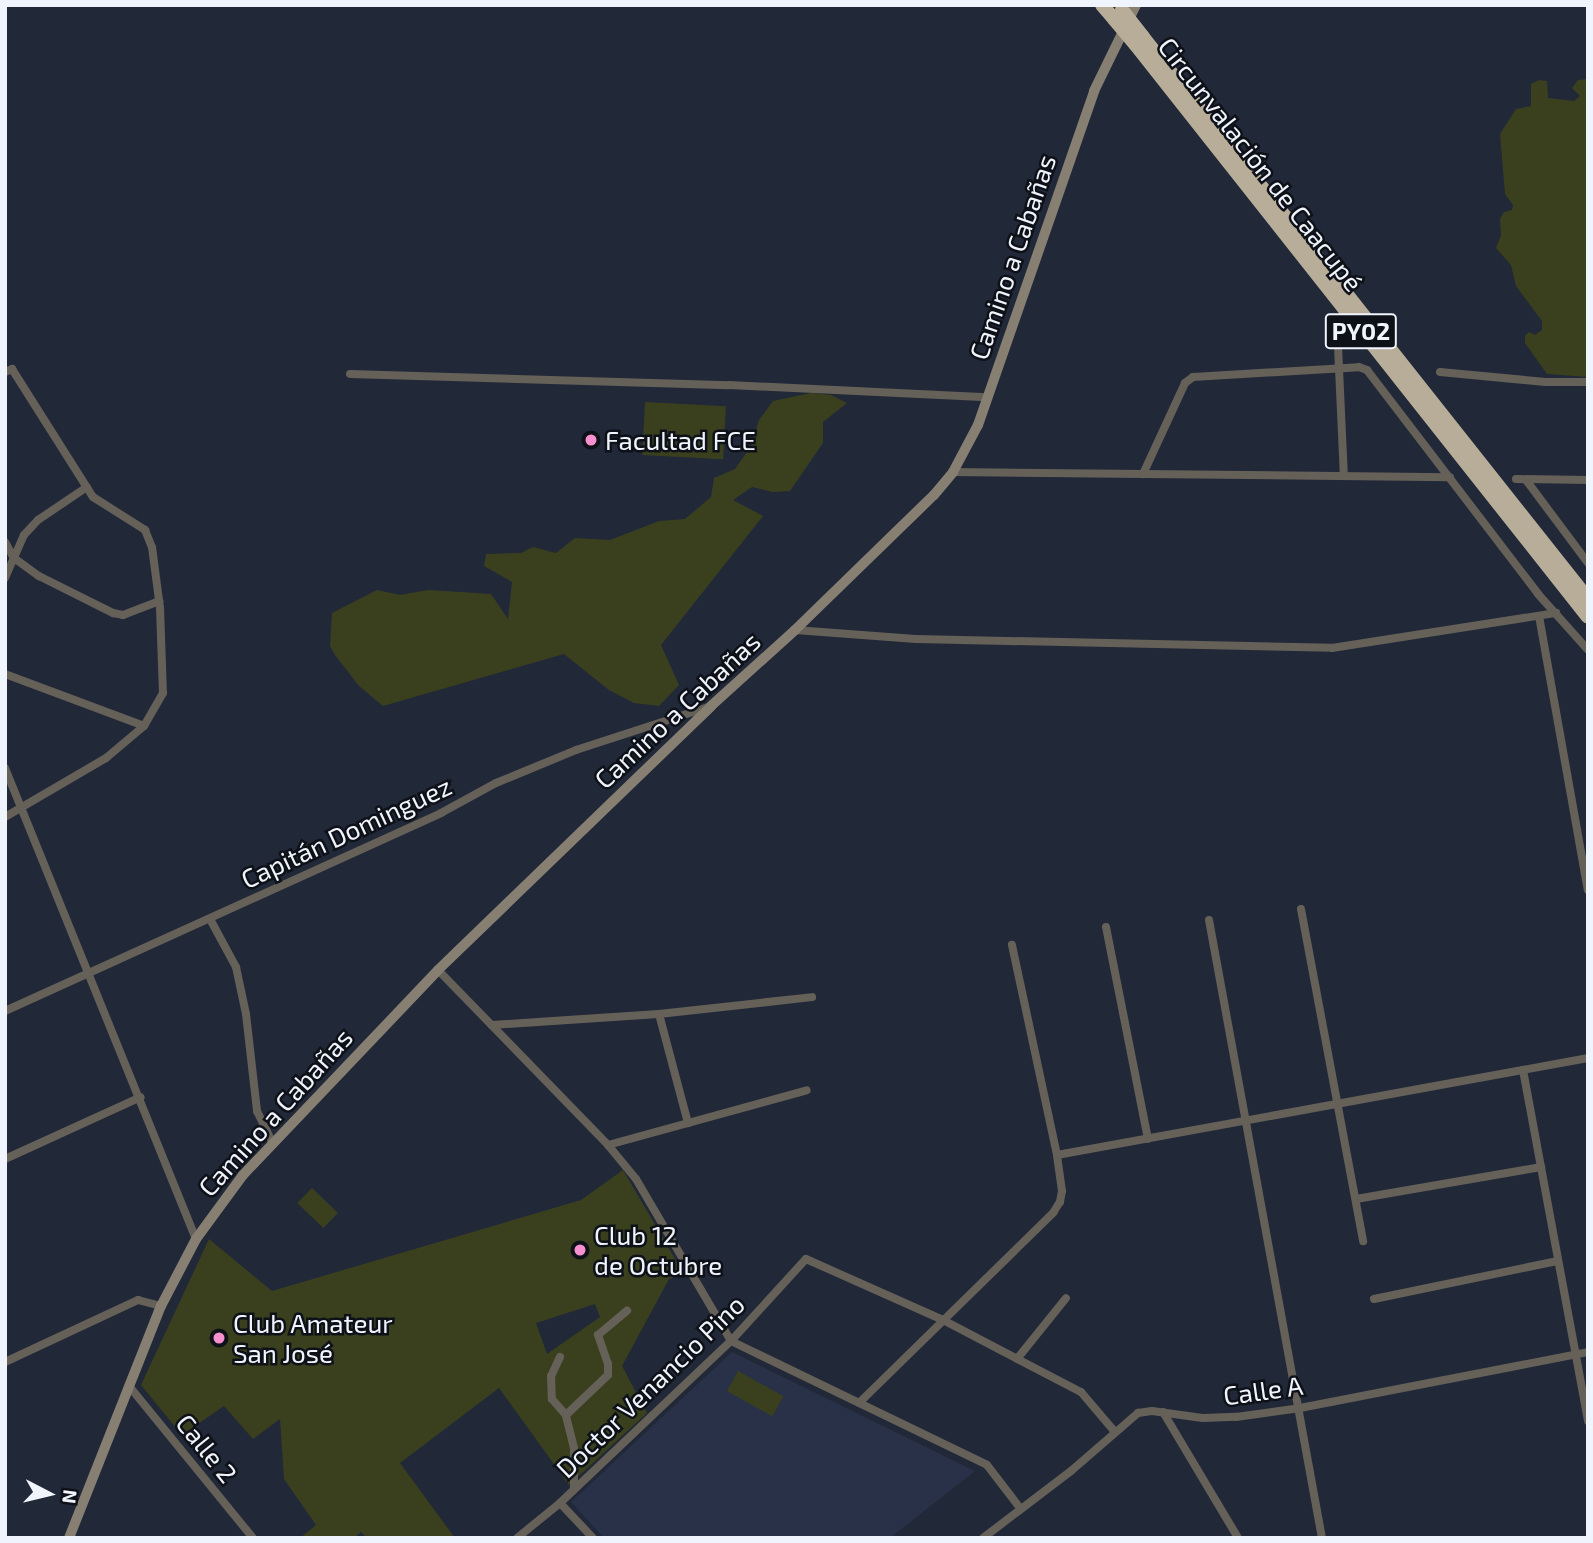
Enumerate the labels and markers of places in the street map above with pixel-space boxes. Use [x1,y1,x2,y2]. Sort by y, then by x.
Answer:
place label: Facultad FCE [605,424,756,456]
marker: Facultad FCE [583,432,599,448]
place label: Club 12 de Octubre [594,1219,722,1280]
marker: Club 12 de Octubre [572,1242,588,1258]
place label: Club Amateur San José [233,1307,393,1368]
marker: Club Amateur San José [211,1330,227,1346]

